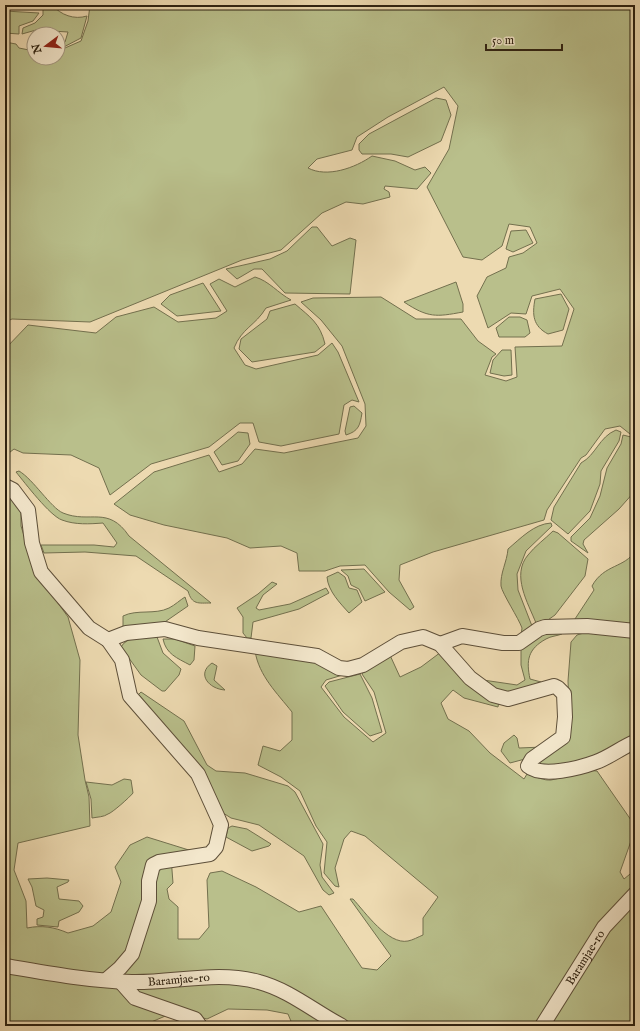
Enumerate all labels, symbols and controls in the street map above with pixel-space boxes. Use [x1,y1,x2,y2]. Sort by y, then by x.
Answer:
north arrow [26,26,66,66]
scale bar [486,26,562,52]
text: 50 m [492,33,514,48]
text: N [29,42,46,56]
street label: Baramjae-ro [562,927,608,988]
street label: Baramjae-ro [147,970,211,989]

